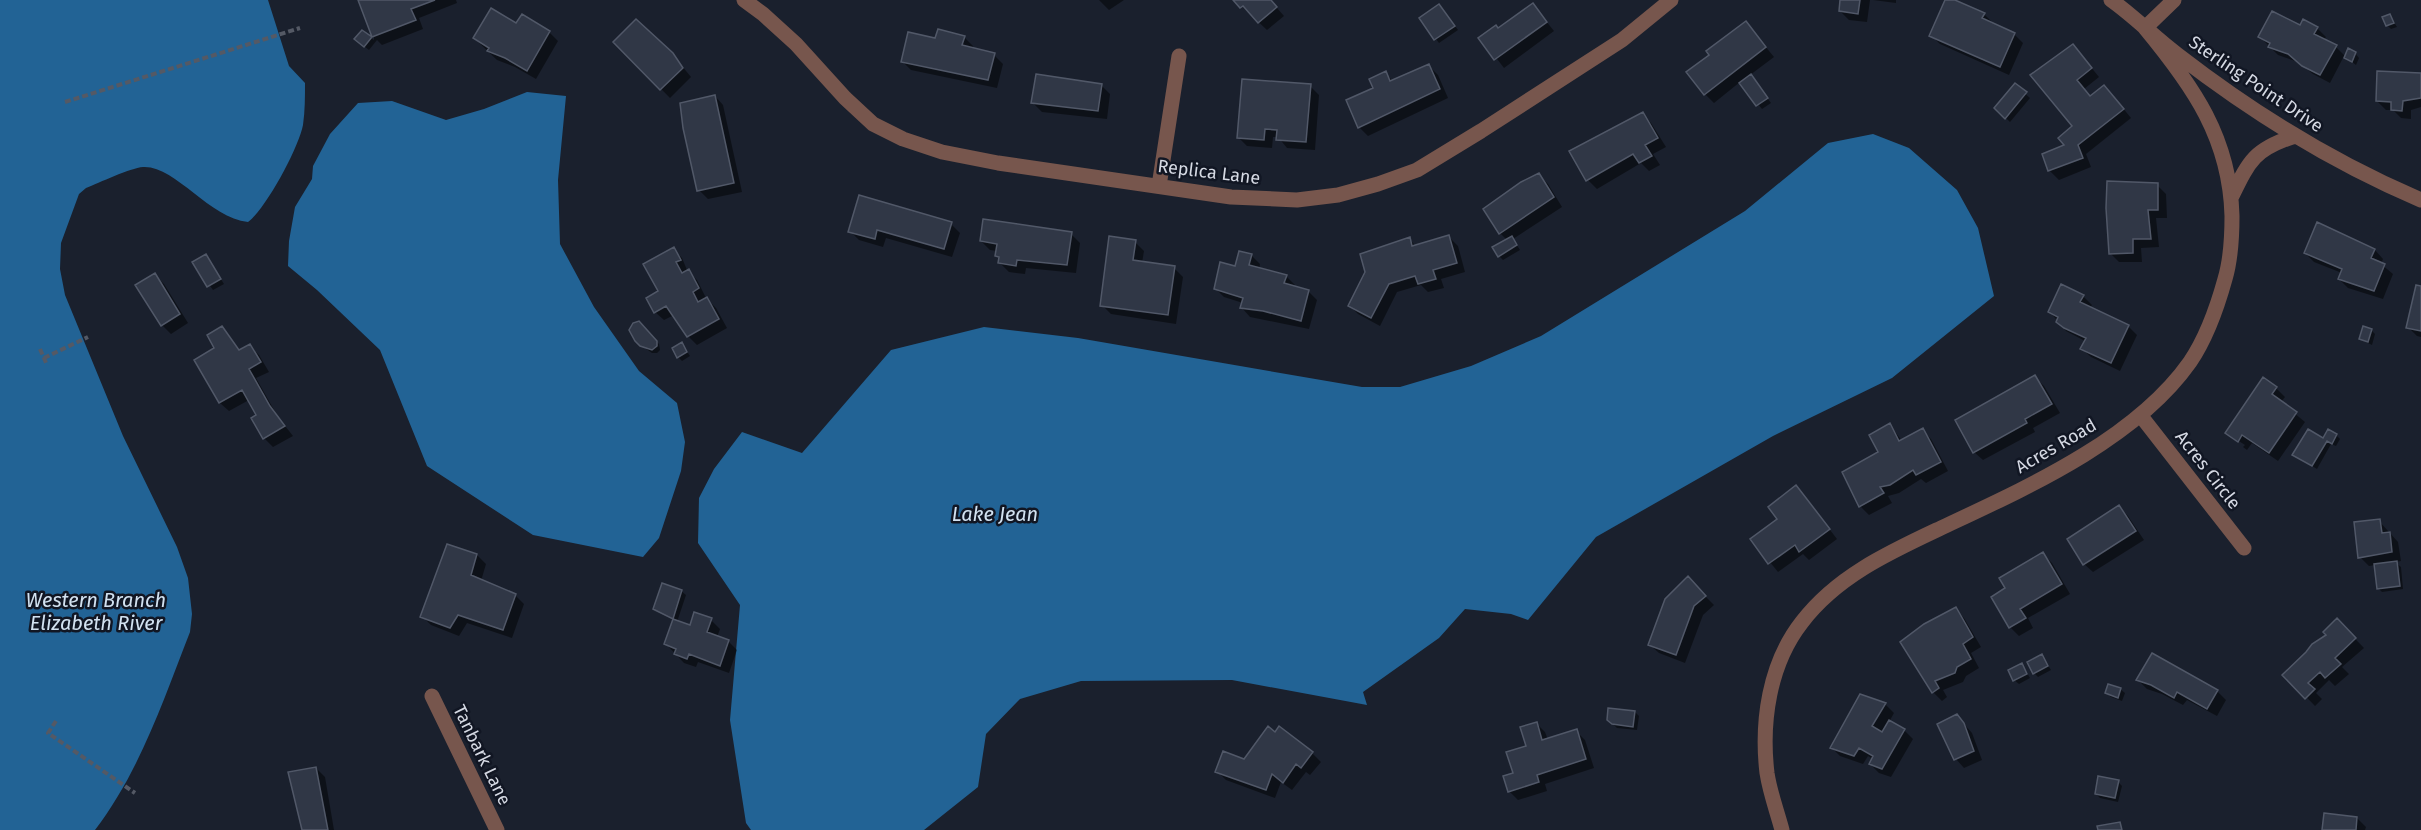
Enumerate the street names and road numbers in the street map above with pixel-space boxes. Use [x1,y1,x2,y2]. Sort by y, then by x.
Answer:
street label: Sterling Point Drive [2185,31,2327,137]
street label: Replica Lane [1156,155,1262,189]
street label: Acres Road [2012,414,2100,478]
street label: Acres Circle [2171,426,2245,514]
street label: Tanbark Lane [448,701,516,809]

